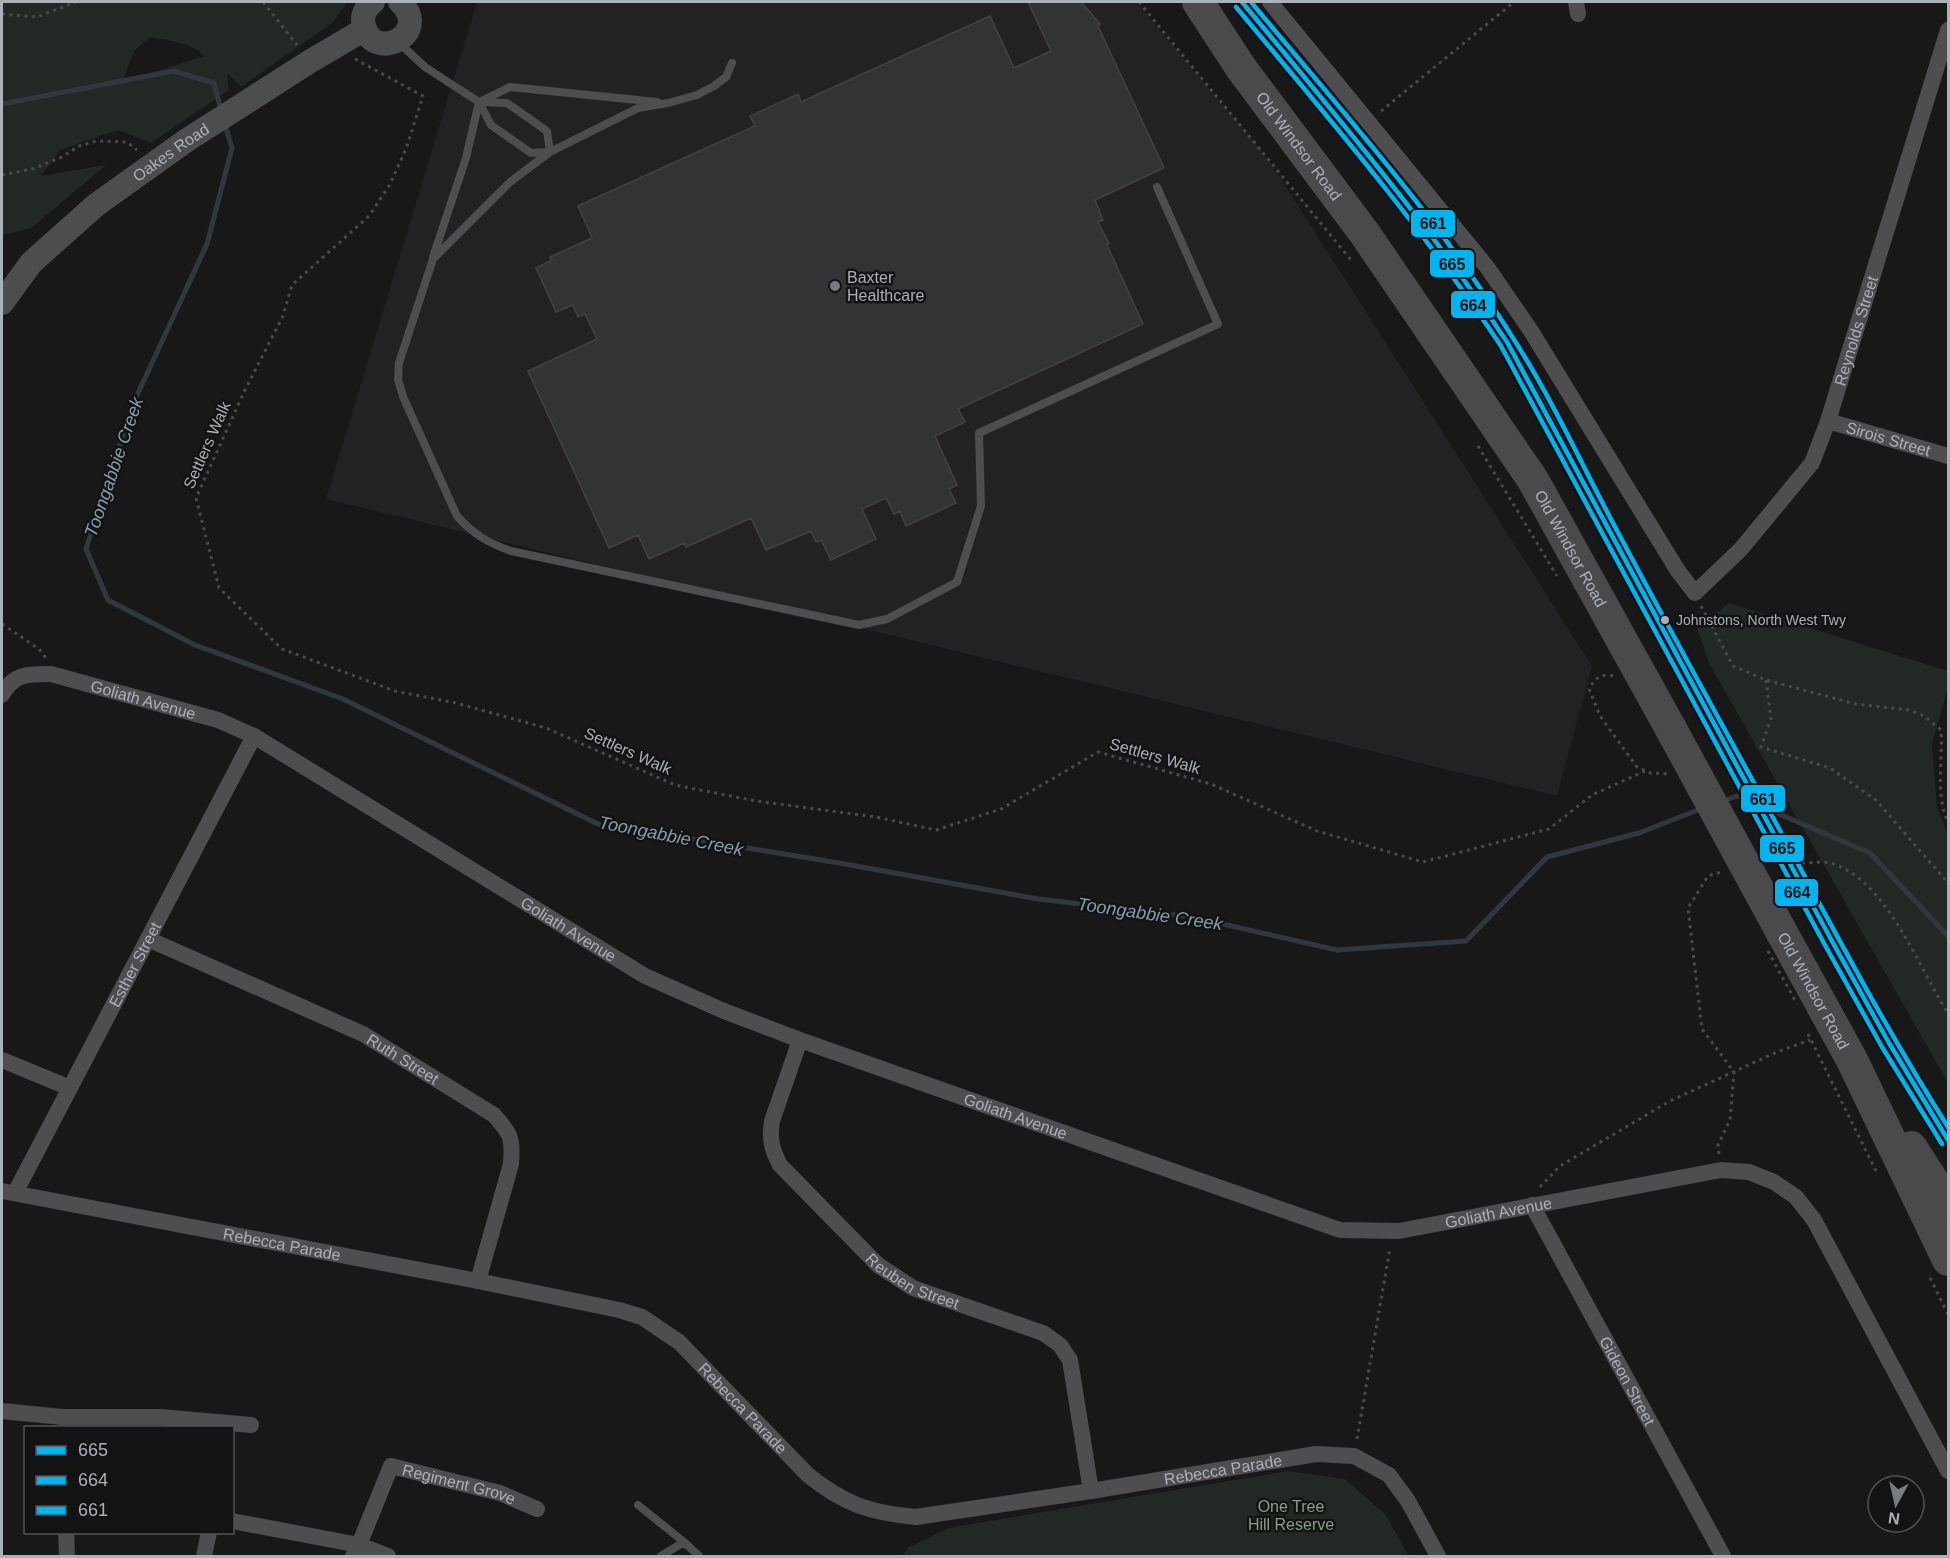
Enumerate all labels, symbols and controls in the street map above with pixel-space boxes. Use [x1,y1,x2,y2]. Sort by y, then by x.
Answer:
street label: Old Windsor Road [1253,88,1345,203]
street label: Oakes Road [129,120,212,185]
line badge: 661 [1410,209,1456,238]
text: 661 [1420,215,1446,232]
line badge: 665 [1429,249,1475,278]
text: 665 [1439,256,1465,273]
place label: Baxter Healthcare [847,269,924,304]
street label: Reynolds Street [1831,273,1881,388]
marker: Baxter Healthcare [828,279,842,293]
line badge: 664 [1450,290,1496,319]
text: 664 [1460,297,1486,314]
water label: Toongabbie Creek [81,394,148,539]
street label: Settlers Walk [180,398,234,491]
street label: Sirois Street [1844,418,1933,459]
street label: Old Windsor Road [1532,487,1610,610]
place label: Johnstons, North West Twy [1676,612,1846,628]
marker: Johnstons, North West Twy [1659,614,1671,626]
street label: Goliath Avenue [89,677,198,722]
street label: Settlers Walk [582,724,675,778]
street label: Settlers Walk [1108,735,1203,777]
line badge: 661 [1740,784,1786,813]
text: 661 [1750,791,1776,808]
water label: Toongabbie Creek [597,812,746,860]
line badge: 665 [1759,834,1805,863]
text: 665 [1769,840,1795,857]
line badge: 664 [1774,878,1819,907]
text: 664 [1784,884,1810,901]
street label: Goliath Avenue [518,893,619,965]
water label: Toongabbie Creek [1076,894,1225,934]
street label: Esther Street [105,919,164,1010]
street label: Old Windsor Road [1775,929,1853,1052]
street label: Ruth Street [364,1030,442,1088]
street label: Goliath Avenue [962,1090,1070,1142]
street label: Goliath Avenue [1444,1194,1553,1231]
street label: Rebecca Parade [222,1225,342,1263]
street label: Reuben Street [863,1250,962,1312]
street label: Gideon Street [1597,1333,1659,1429]
street label: Rebecca Parade [695,1359,791,1457]
legend [24,1426,234,1534]
text: 665 [78,1440,108,1460]
street label: Rebecca Parade [1163,1451,1283,1487]
street label: Regiment Grove [401,1461,518,1507]
text: 664 [78,1470,108,1490]
north arrow [1866,1474,1926,1534]
park label: One Tree Hill Reserve [1248,1498,1334,1533]
text: 661 [78,1500,108,1520]
text: N [1887,1509,1901,1528]

